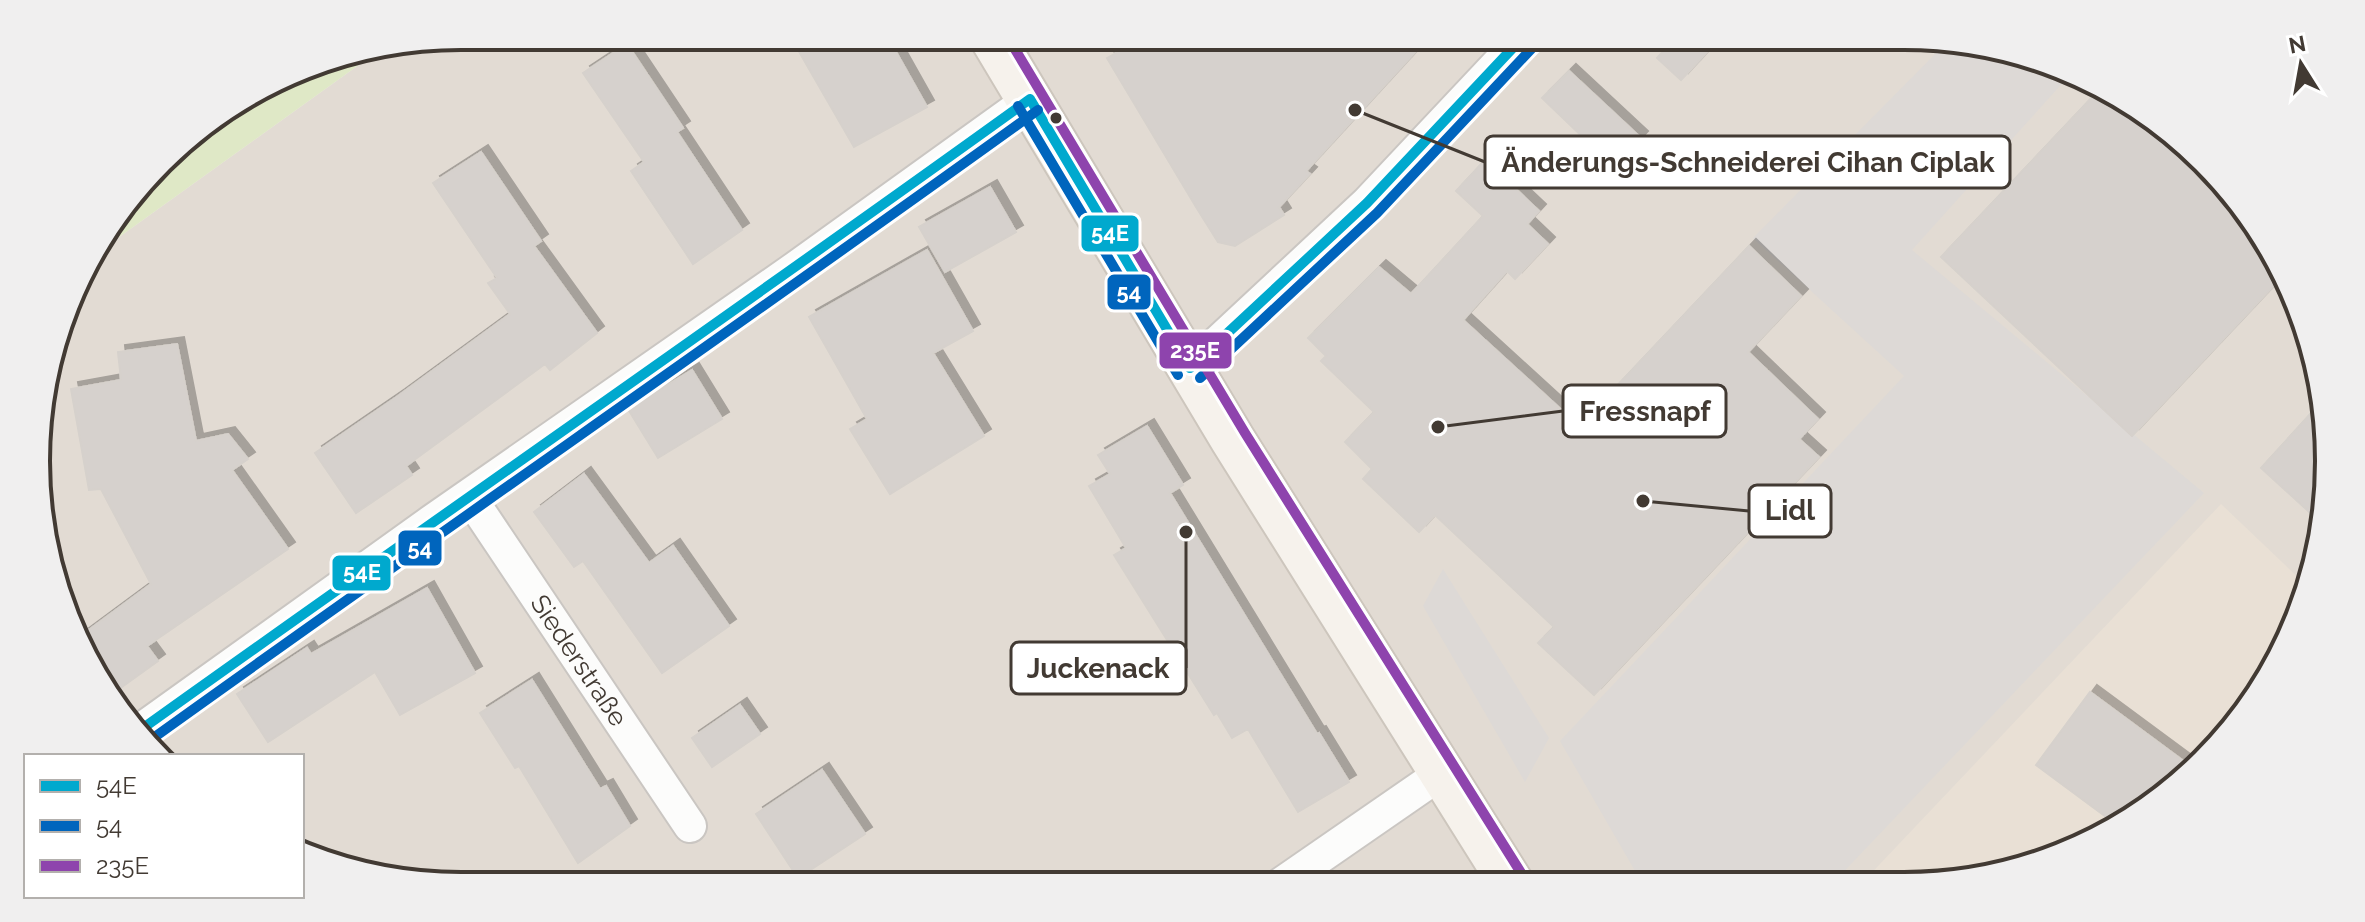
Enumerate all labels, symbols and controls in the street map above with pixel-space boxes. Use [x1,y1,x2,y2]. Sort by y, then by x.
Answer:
north arrow [2261,24,2341,104]
text: N [2286,30,2308,59]
unlabelled marker [1048,110,1064,126]
callout: Änderungs-Schneiderei Cihan Ciplak [1485,136,2010,188]
text: Änderungs-Schneiderei Cihan Ciplak [1501,146,1995,179]
line badge: 54E [1080,214,1140,253]
text: 54E [1091,220,1129,246]
line badge: 54 [1106,273,1152,311]
text: 54 [1117,279,1141,305]
line badge: 235E [1158,331,1233,370]
text: 235E [1170,337,1220,363]
callout: Fressnapf [1563,385,1726,437]
text: Fressnapf [1579,395,1712,428]
callout: Lidl [1749,485,1831,537]
text: Lidl [1765,494,1815,527]
line badge: 54 [397,529,443,567]
text: 54 [408,535,432,561]
line badge: 54E [331,554,392,592]
text: 54E [343,559,381,585]
street label: Siederstraße [525,589,634,732]
callout: Juckenack [1011,642,1186,694]
text: Juckenack [1027,652,1170,685]
legend [24,754,304,898]
text: 54E [96,771,137,800]
text: 54 [96,811,122,840]
text: 235E [96,851,149,880]

